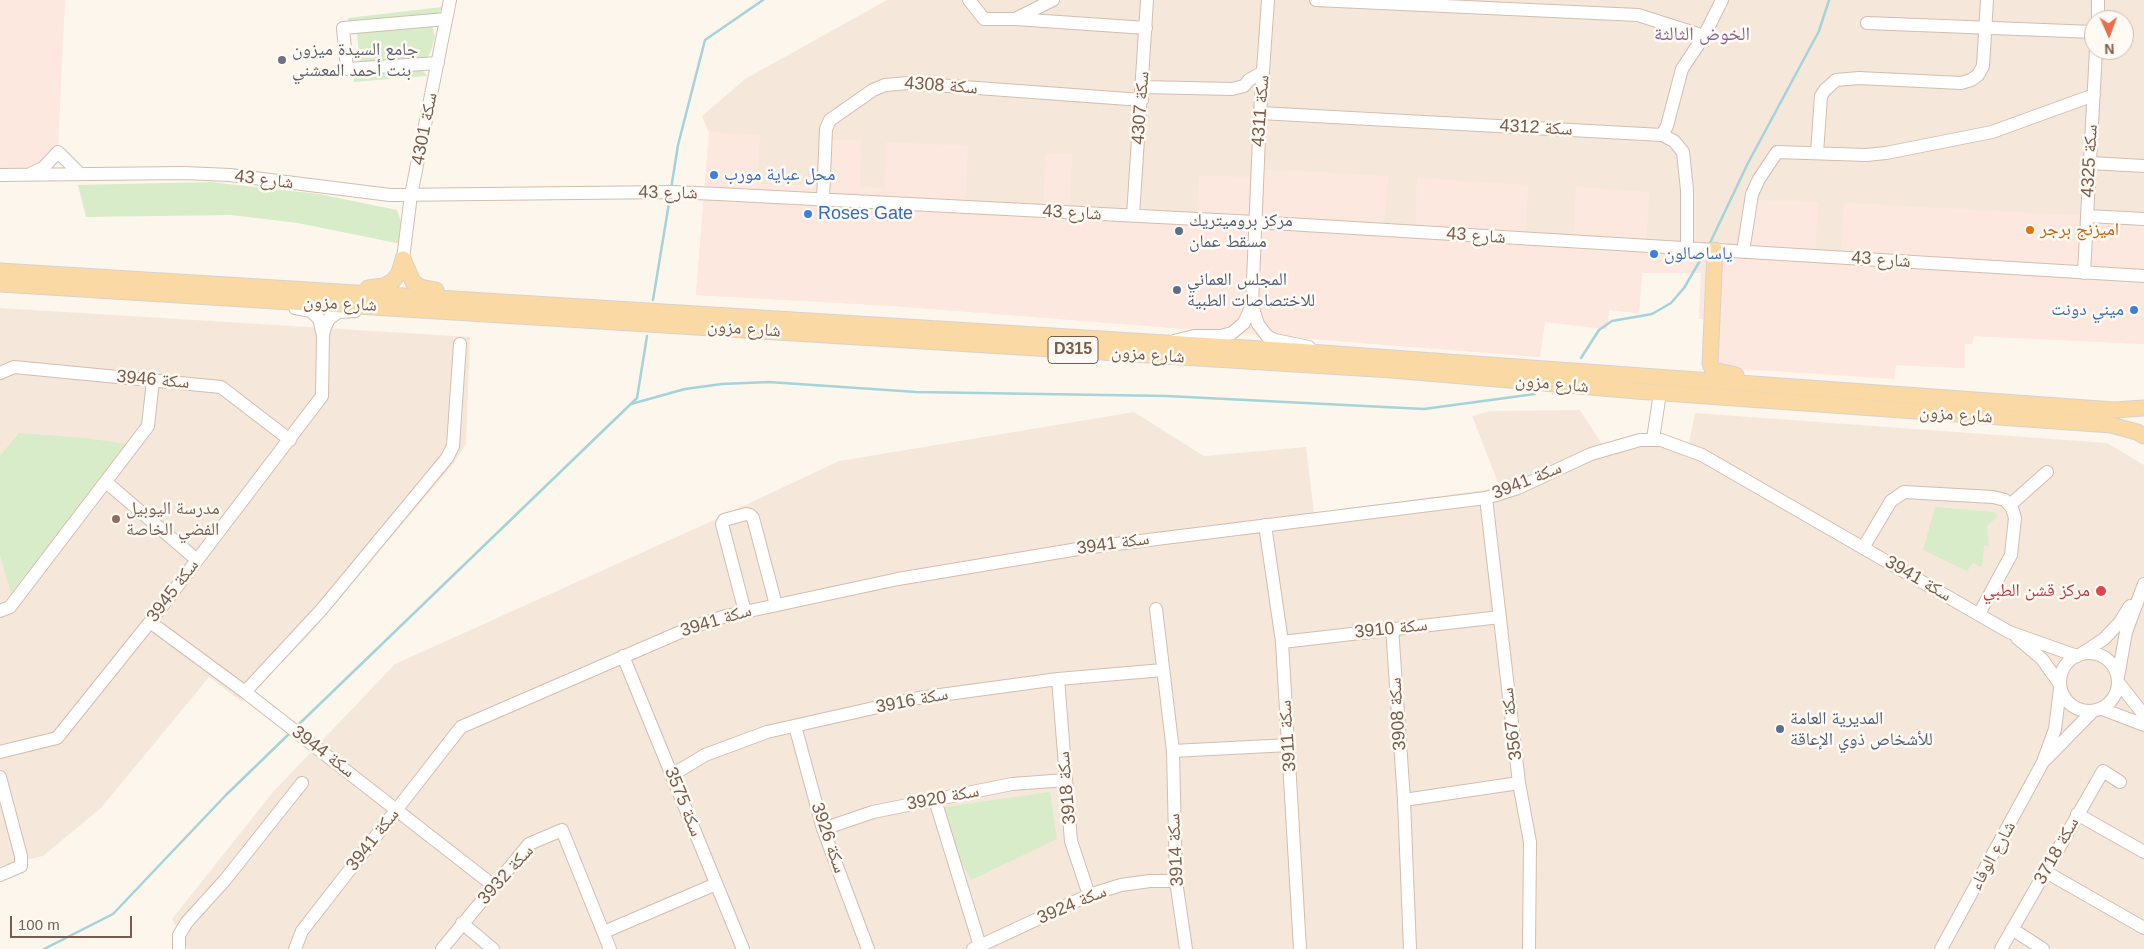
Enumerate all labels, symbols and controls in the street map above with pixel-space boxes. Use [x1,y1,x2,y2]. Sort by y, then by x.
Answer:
north arrow [2084,10,2134,60]
district label: الخوض الثالثة [1654,24,1750,46]
place label: جامع السيدة ميزون بنت أحمد المعشني [292,39,418,82]
text: N [2104,41,2115,57]
marker: جامع السيدة ميزون بنت أحمد المعشني [276,54,288,66]
street label: سكة 4307 [1128,71,1154,145]
street label: سكة 4308 [904,73,978,99]
street label: سكة 4311 [1248,74,1274,148]
street label: سكة 4301 [407,91,443,167]
street label: سكة 4312 [1499,115,1573,141]
street label: سكة 4325 [2077,124,2103,198]
place label: محل عباية مورب [724,164,836,186]
street label: شارع 43 [233,166,295,194]
marker: محل عباية مورب [708,169,720,181]
street label: شارع 43 [638,182,698,204]
street label: شارع 43 [1042,201,1102,225]
place label: Roses Gate [818,203,913,225]
marker: Roses Gate [802,208,814,220]
place label: مركز بروميتريك مسقط عمان [1189,210,1293,252]
place label: اميزنج برجر [2040,219,2119,241]
street label: شارع 43 [1446,223,1506,249]
marker: اميزنج برجر [2024,224,2036,236]
marker: مركز بروميتريك مسقط عمان [1173,225,1185,237]
place label: ياساصالون [1664,243,1733,265]
street label: شارع 43 [1851,247,1911,273]
marker: ياساصالون [1648,248,1660,260]
place label: المجلس العماني للاختصاصات الطبية [1187,269,1315,312]
marker: المجلس العماني للاختصاصات الطبية [1171,284,1183,296]
street label: شارع مزون [303,291,377,317]
place label: ميني دونت [2051,299,2124,321]
marker: ميني دونت [2128,304,2140,316]
street label: شارع مزون [707,316,781,342]
road number: D315 [1048,336,1098,364]
street label: شارع مزون [1111,342,1185,368]
street label: سكة 3946 [116,366,190,394]
street label: شارع مزون [1514,370,1590,398]
street label: شارع مزون [1919,402,1993,428]
street label: سكة 3941 [1489,457,1565,505]
place label: مدرسة اليوبيل الفضي الخاصة [126,498,220,540]
marker: مدرسة اليوبيل الفضي الخاصة [110,513,122,525]
street label: سكة 3941 [1075,528,1151,560]
street label: سكة 3941 [1881,551,1955,607]
street label: سكة 3945 [142,555,204,627]
place label: مركز قشن الطبي [1983,580,2090,602]
marker: مركز قشن الطبي [2094,584,2108,598]
street label: سكة 3941 [678,600,754,642]
street label: سكة 3910 [1353,614,1429,644]
street label: سكة 3908 [1385,677,1411,751]
street label: سكة 3916 [874,683,950,719]
street label: سكة 3567 [1497,686,1527,762]
street label: سكة 3911 [1275,699,1301,773]
place label: المديرية العامة للأشخاص ذوي الإعاقة [1790,708,1933,751]
street label: سكة 3944 [287,721,359,783]
marker: المديرية العامة للأشخاص ذوي الإعاقة [1774,723,1786,735]
street label: سكة 3918 [1053,751,1081,825]
street label: سكة 3575 [659,764,707,840]
street label: سكة 3920 [905,780,981,816]
street label: سكة 3926 [806,800,850,876]
street label: سكة 3941 [342,804,404,876]
street label: سكة 3914 [1163,813,1189,887]
street label: سكة 3718 [2030,814,2084,888]
street label: شارع الوفاء [1965,818,2021,894]
street label: سكة 3932 [473,841,539,909]
street label: سكة 3924 [1034,881,1110,929]
scale bar [12,906,135,938]
text: 100 m [18,916,60,933]

